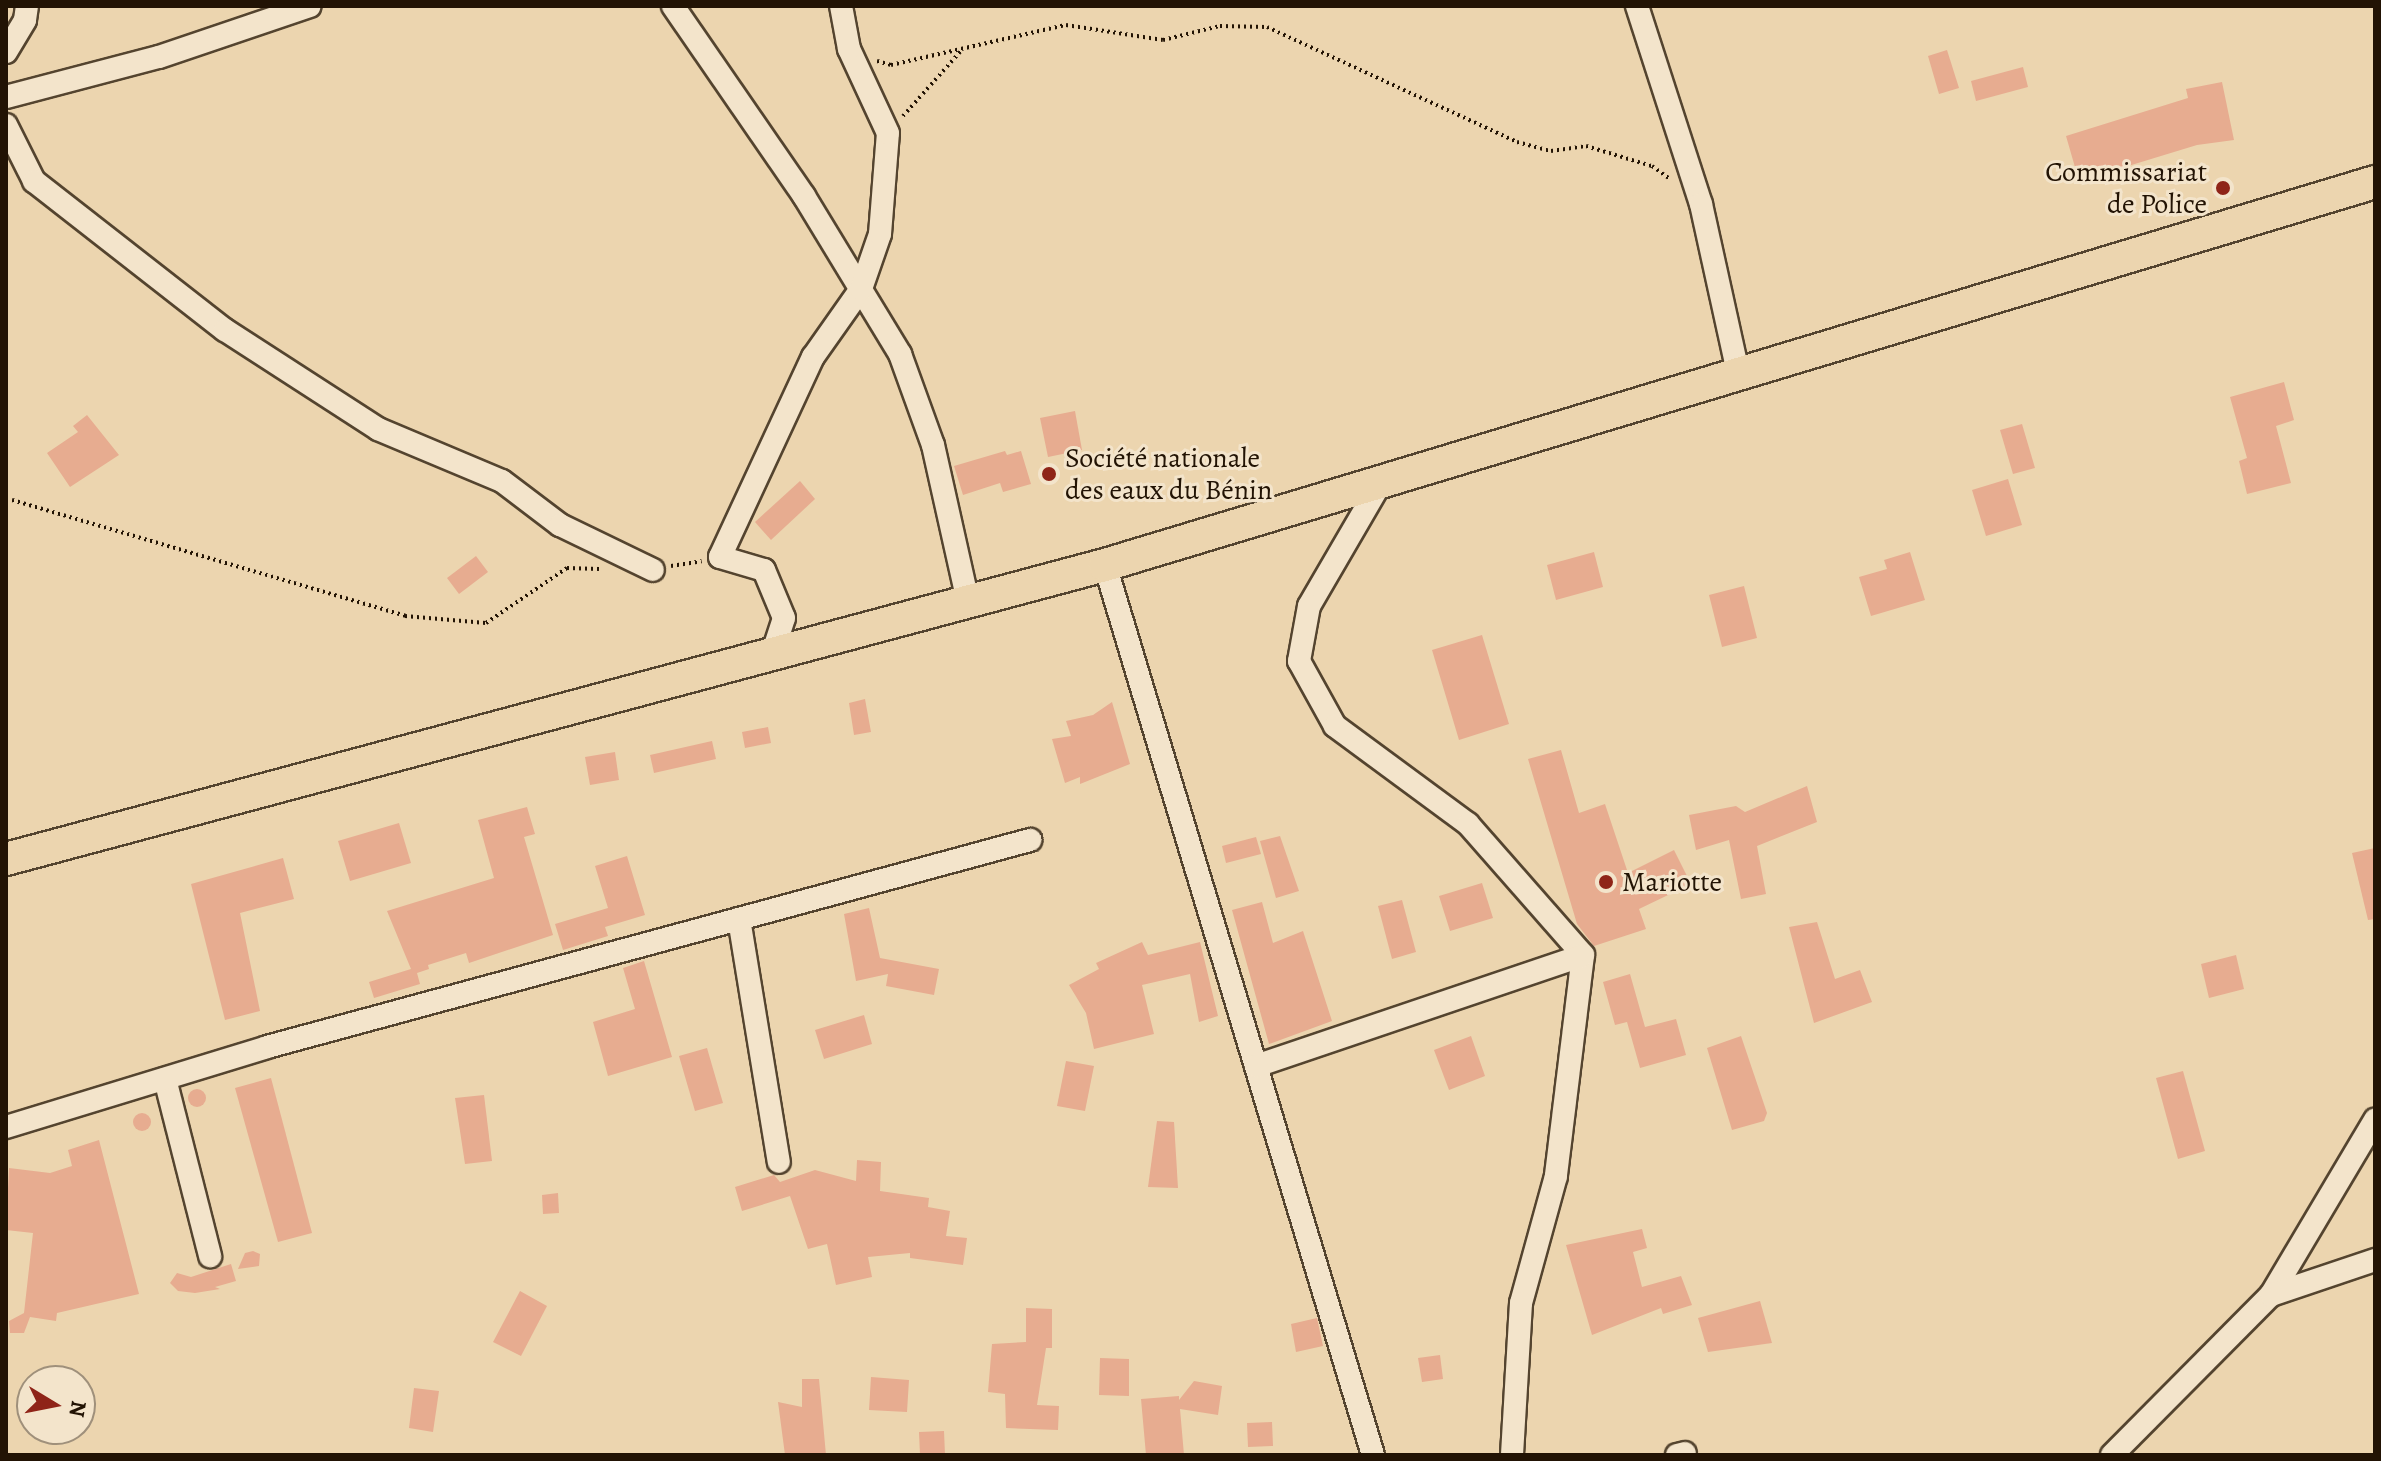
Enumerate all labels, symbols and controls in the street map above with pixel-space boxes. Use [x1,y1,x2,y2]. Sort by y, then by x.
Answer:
place label: Commissariat de Police [2045,155,2207,221]
marker: Commissariat de Police [2214,179,2232,197]
place label: Société nationale des eaux du Bénin [1065,441,1272,507]
marker: Société nationale des eaux du Bénin [1040,465,1058,483]
place label: Mariotte [1622,865,1722,899]
marker: Mariotte [1597,873,1615,891]
north arrow [16,1365,96,1445]
text: N [62,1398,94,1419]

